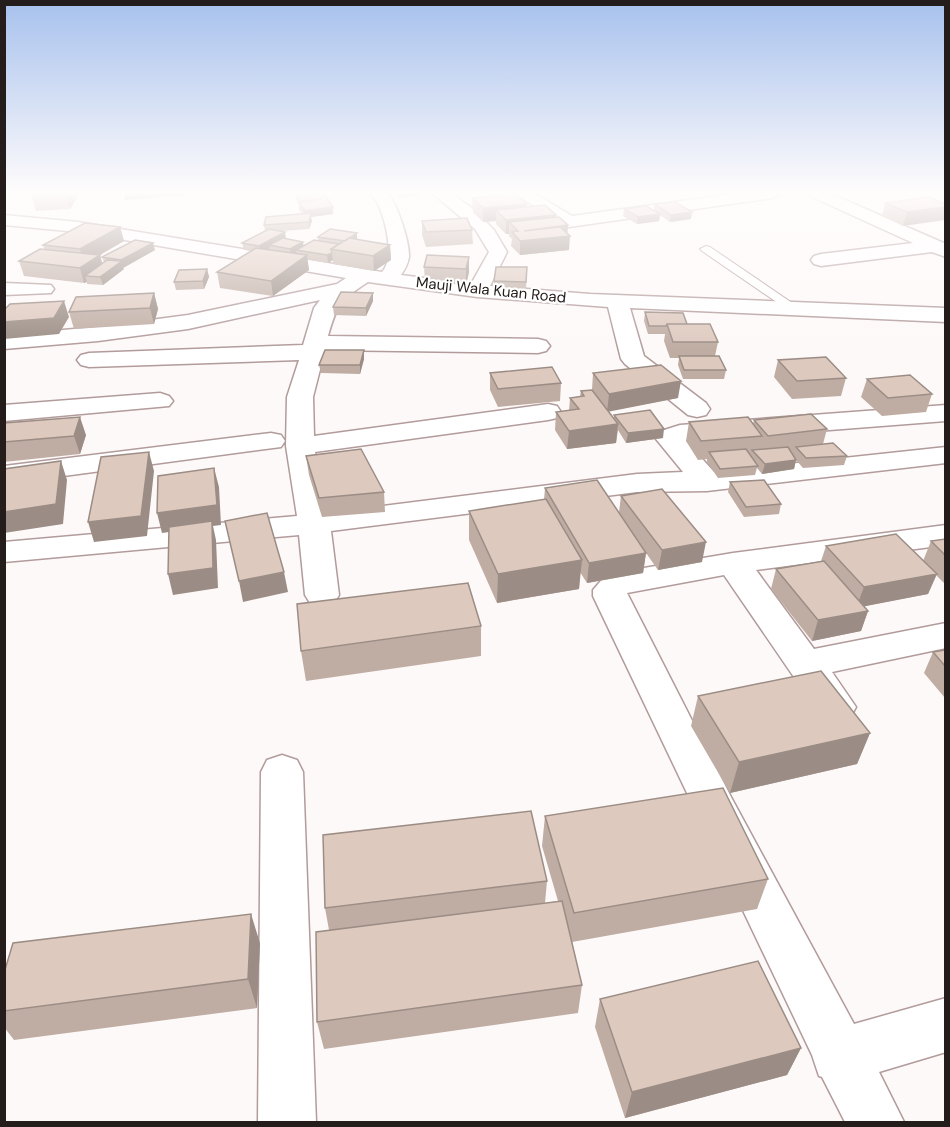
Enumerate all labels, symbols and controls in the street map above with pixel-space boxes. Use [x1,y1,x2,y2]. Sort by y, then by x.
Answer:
street label: Mauji Wala Kuan Road [415,272,567,308]

